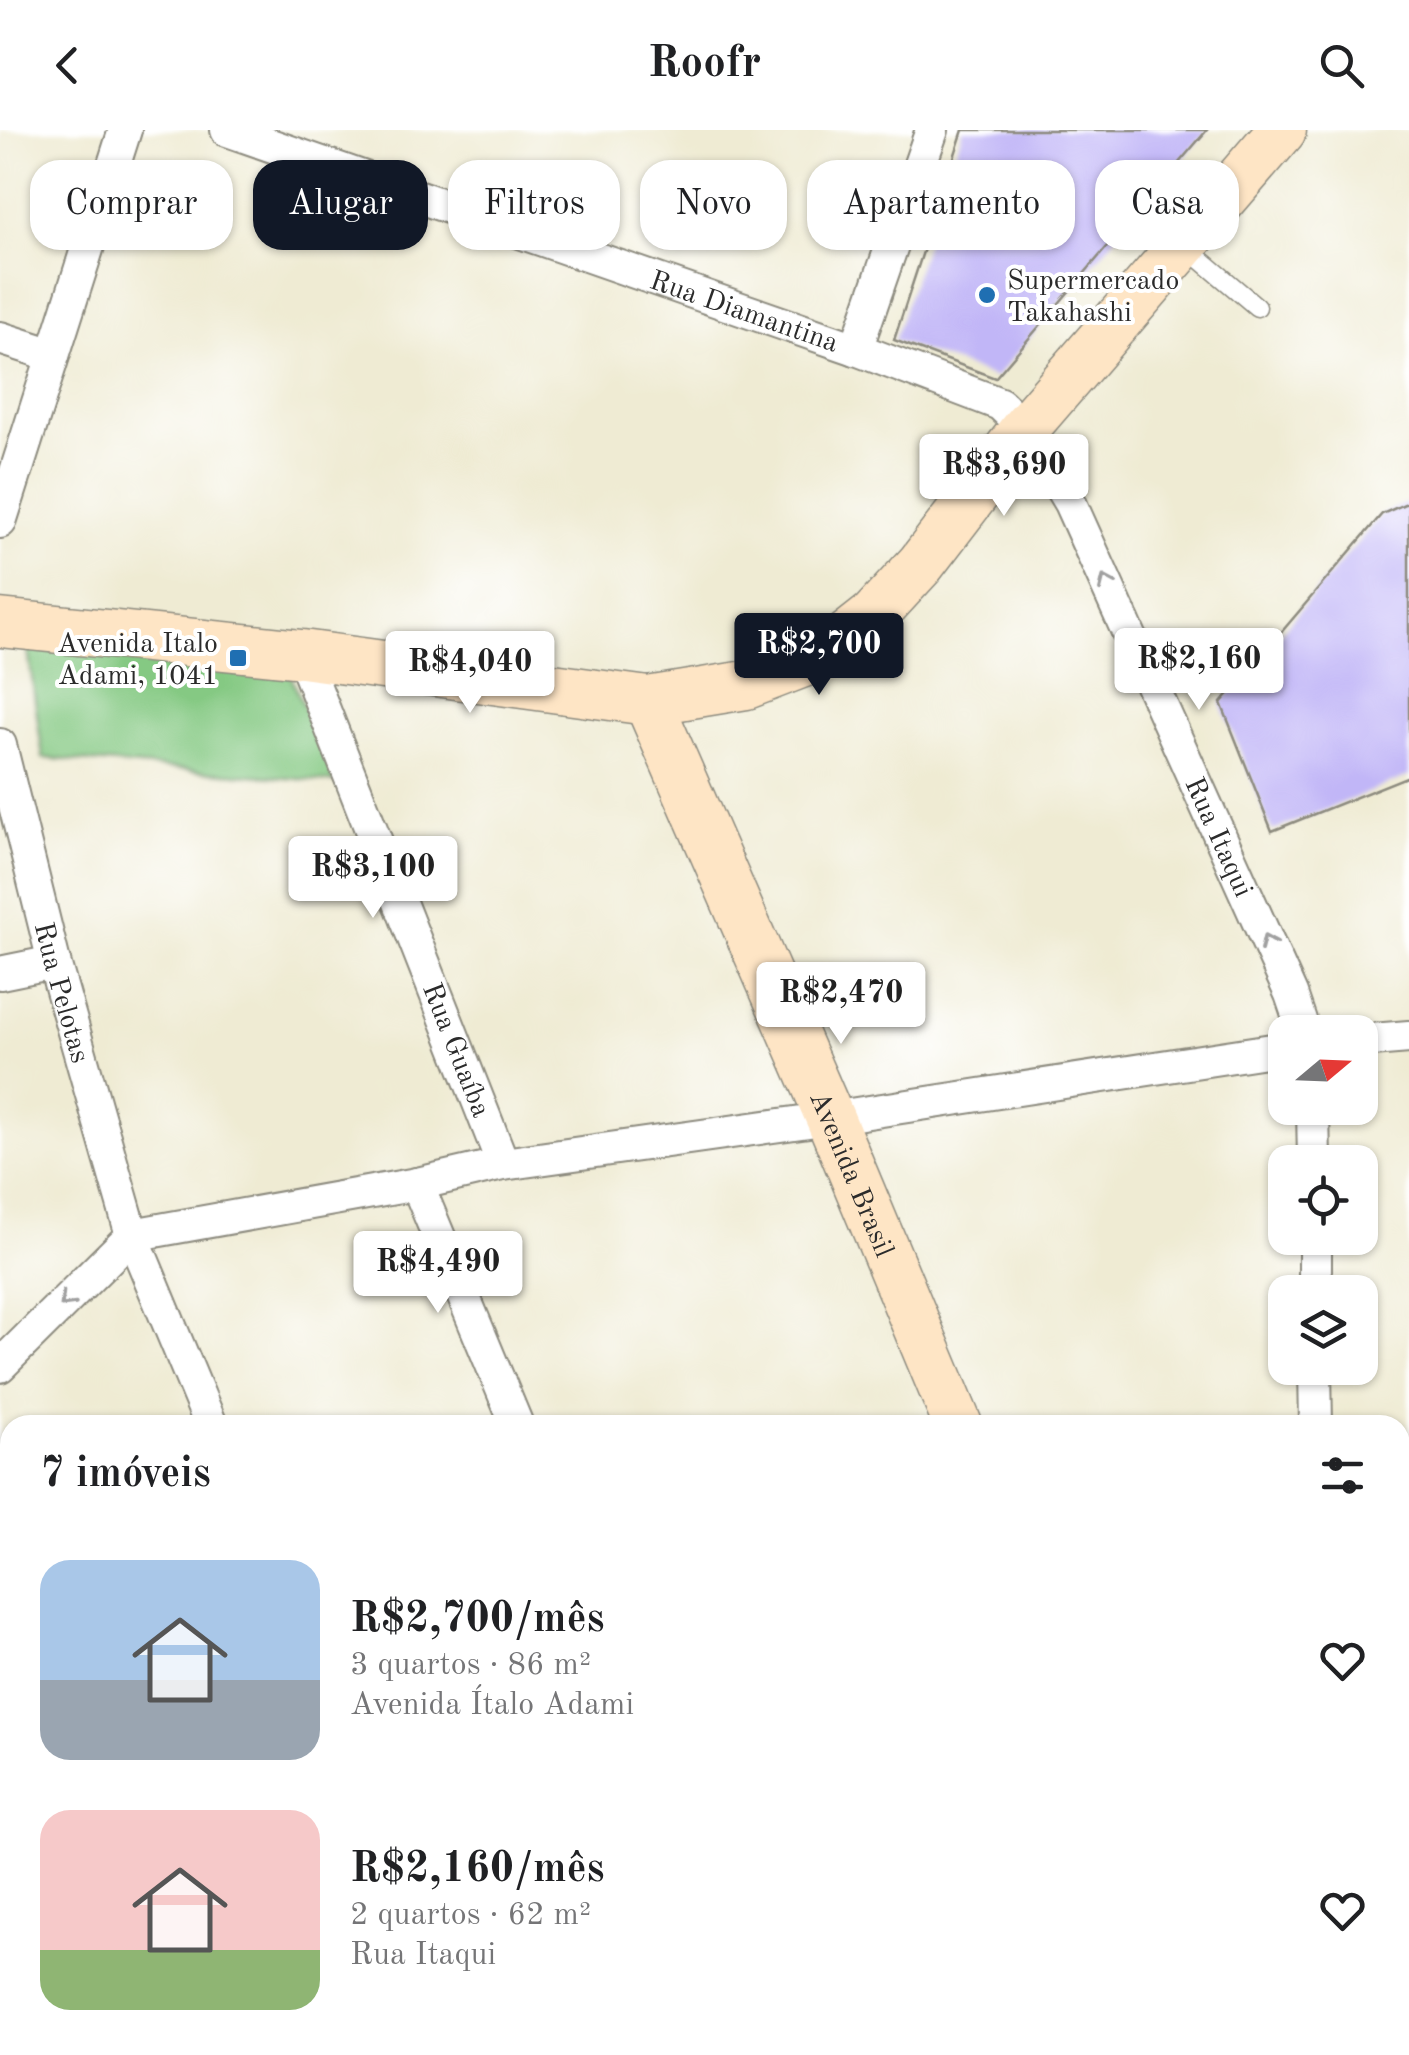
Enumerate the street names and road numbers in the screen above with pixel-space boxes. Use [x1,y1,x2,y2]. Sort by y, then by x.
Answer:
street label: Rua Diamantina [646,267,842,359]
street label: Rua Itaqui [1178,774,1256,902]
street label: Rua Pelotas [28,920,93,1066]
street label: Rua Guaíba [416,980,494,1122]
street label: Avenida Brasil [803,1088,897,1262]

